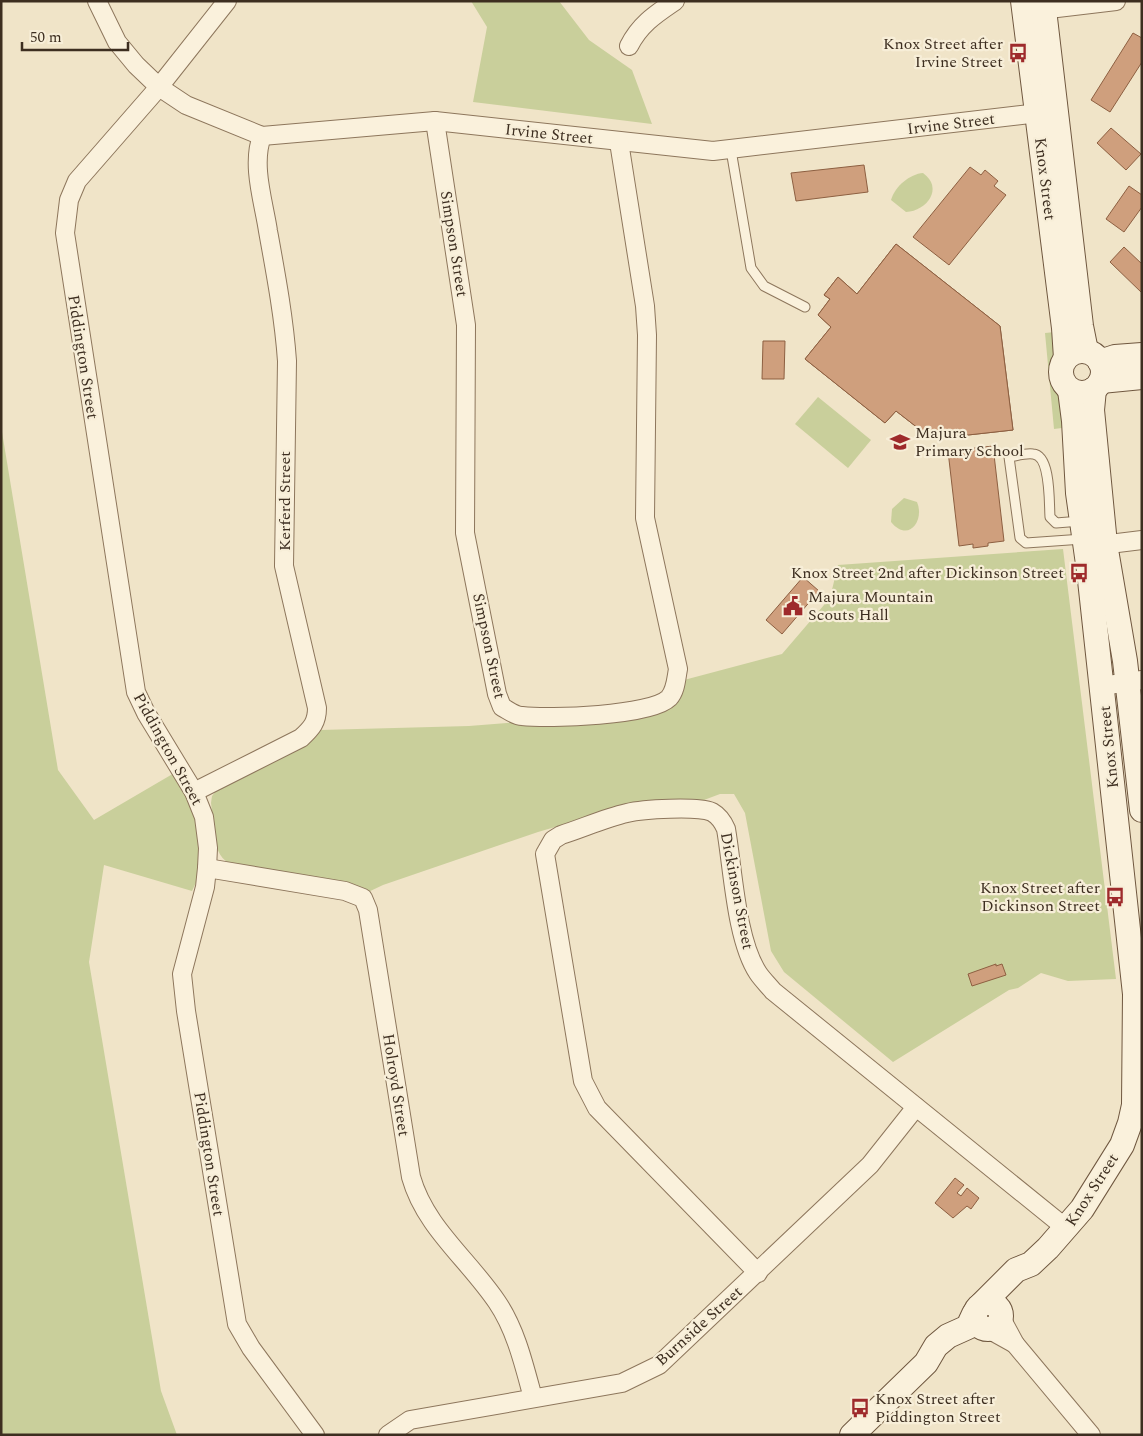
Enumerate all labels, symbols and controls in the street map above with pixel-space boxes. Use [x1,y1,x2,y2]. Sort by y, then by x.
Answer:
scale bar [22,20,129,52]
text: 50 m [30,26,62,49]
place label: Knox Street after Irvine Street [883,32,1003,74]
bus stop icon: Knox Street after Irvine Street [1007,42,1029,64]
street label: Irvine Street [906,107,997,141]
street label: Irvine Street [504,117,595,151]
street label: Knox Street [1028,136,1062,222]
street label: Simpson Street [434,189,474,299]
street label: Piddington Street [61,293,105,421]
place label: Majura Primary School [915,421,1024,463]
school or university icon: Majura Primary School [889,431,911,453]
street label: Kerferd Street [273,451,297,551]
place label: Knox Street 2nd after Dickinson Street [791,561,1064,585]
bus stop icon: Knox Street 2nd after Dickinson Street [1068,562,1090,584]
place label: Majura Mountain Scouts Hall [808,585,934,627]
street label: Simpson Street [466,591,512,701]
public building icon: Majura Mountain Scouts Hall [782,595,804,617]
street label: Piddington Street [127,688,209,810]
street label: Knox Street [1093,704,1125,790]
street label: Dickinson Street [714,830,760,952]
place label: Knox Street after Dickinson Street [980,876,1100,918]
bus stop icon: Knox Street after Dickinson Street [1104,886,1126,908]
street label: Holroyd Street [376,1032,416,1139]
street label: Piddington Street [187,1090,231,1218]
street label: Knox Street [1059,1148,1125,1231]
street label: Burnside Street [650,1280,748,1372]
place label: Knox Street after Piddington Street [875,1387,1001,1429]
bus stop icon: Knox Street after Piddington Street [849,1397,871,1419]

